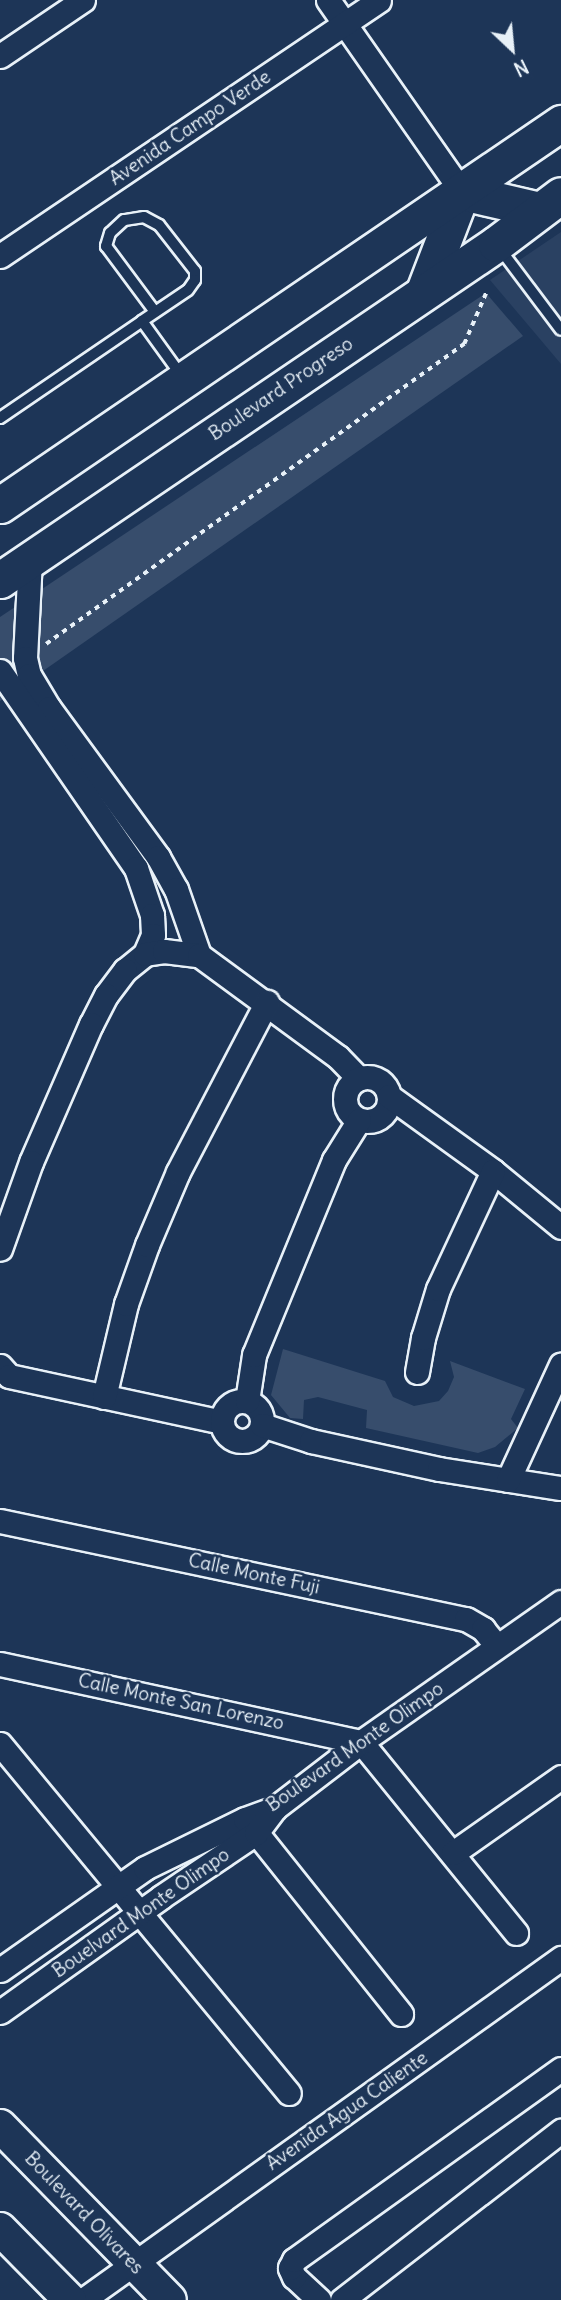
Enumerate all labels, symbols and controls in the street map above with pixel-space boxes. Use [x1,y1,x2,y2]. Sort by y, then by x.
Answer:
north arrow [477,14,547,84]
text: N [510,54,532,82]
street label: Avenida Campo Verde [105,66,275,190]
street label: Boulevard Progreso [205,332,357,446]
street label: Calle Monte Fuji [186,1549,322,1599]
street label: Calle Monte San Lorenzo [76,1669,286,1735]
street label: Boulevard Monte Olimpo [262,1677,448,1817]
street label: Bouelvard Monte Olimpo [48,1843,234,1983]
street label: Avenida Agua Caliente [262,2047,432,2175]
street label: Boulevard Olivares [20,2147,148,2279]

